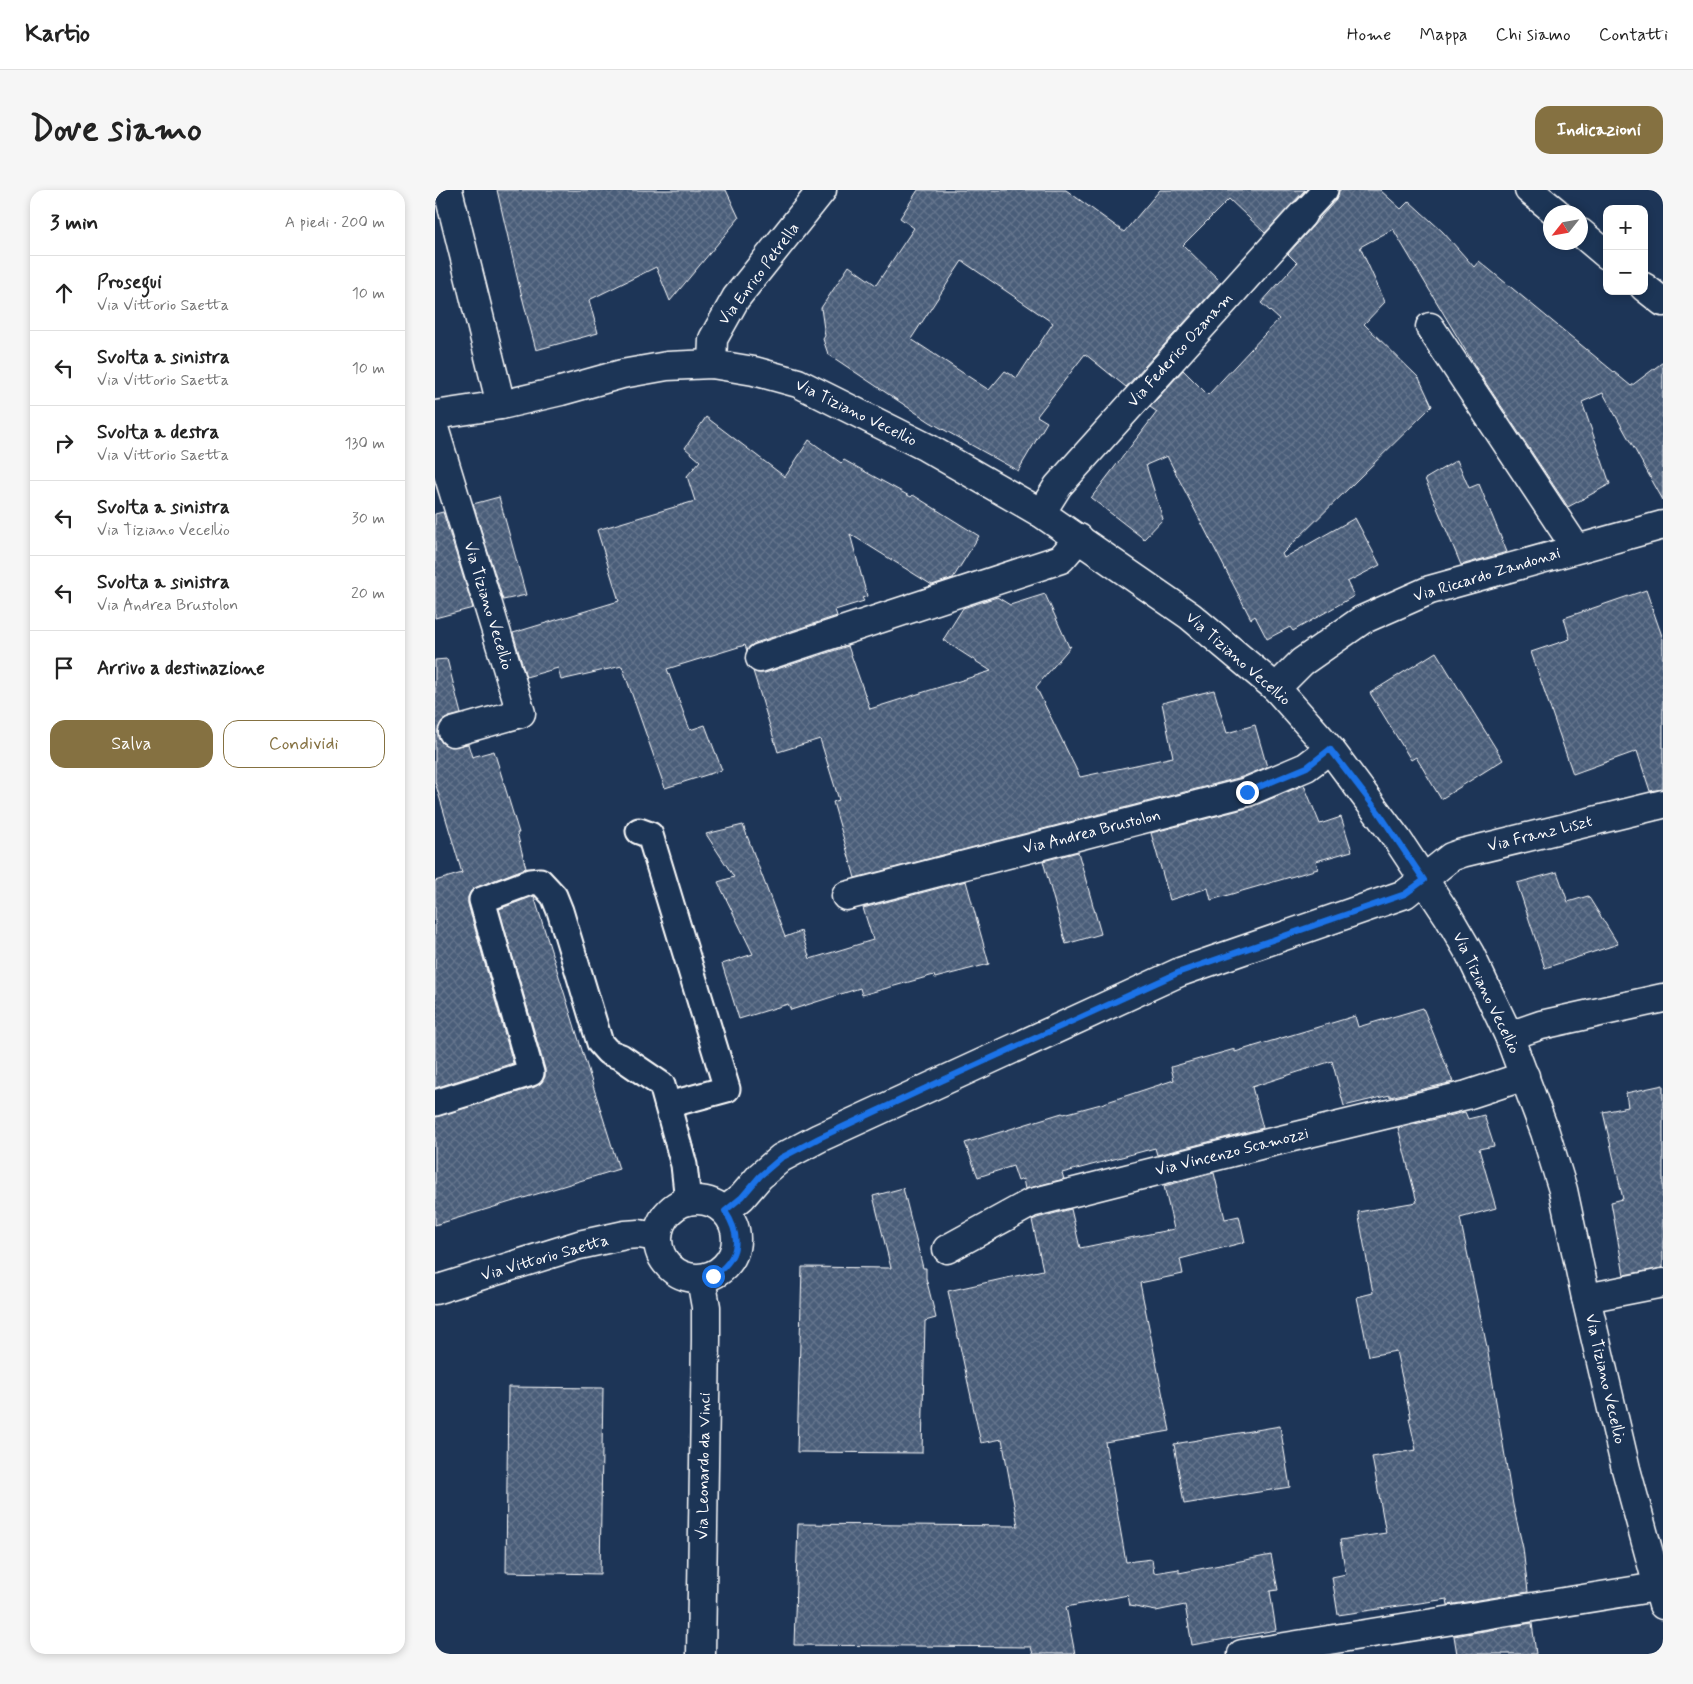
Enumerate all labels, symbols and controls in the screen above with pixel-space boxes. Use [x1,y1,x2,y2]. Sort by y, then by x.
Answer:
text: Kartio [25,19,90,50]
text: Home [1347,23,1391,47]
text: Mappa [1419,23,1468,47]
text: Chi siamo [1496,23,1571,47]
text: Contatti [1599,23,1668,47]
button: Indicazioni [1535,106,1663,154]
text: Dove siamo [30,107,202,153]
north arrow [1543,205,1588,250]
map controls [1603,205,1648,295]
button: + [1603,205,1648,250]
text: 3 min [50,209,98,237]
text: A piedi · 200 m [285,212,385,233]
street label: Via Enrico Petrella [714,218,804,329]
button: − [1603,250,1648,295]
text: Prosegui [97,270,162,295]
icon: ahead [50,279,78,307]
text: 10 m [352,283,385,304]
street label: Via Federico Ozanam [1123,288,1237,412]
text: Via Vittorio Saetta [97,295,229,316]
text: Svolta a sinistra [97,345,230,370]
icon: left [50,354,78,382]
text: 10 m [352,358,385,379]
text: Via Vittorio Saetta [97,370,229,391]
street label: Via Tiziano Vecellio [792,374,920,452]
text: Svolta a destra [97,420,219,445]
icon: right [50,429,78,457]
text: 130 m [344,433,385,454]
text: Via Vittorio Saetta [97,445,229,466]
text: Svolta a sinistra [97,495,230,520]
icon: left [50,504,78,532]
text: 30 m [352,508,385,529]
text: Via Tiziano Vecellio [97,520,230,541]
street label: Via Tiziano Vecellio [459,539,518,673]
street label: Via Riccardo Zandonai [1411,543,1563,607]
text: Svolta a sinistra [97,570,230,595]
icon: left [50,579,78,607]
text: 20 m [351,583,385,604]
text: Via Andrea Brustolon [97,595,238,616]
street label: Via Tiziano Vecellio [1181,607,1295,711]
icon: arrive [50,654,78,682]
text: Arrivo a destinazione [97,656,265,681]
button: Salva [50,720,213,768]
button: Condividi [223,720,385,768]
route end [1236,781,1259,804]
street label: Via Andrea Brustolon [1021,805,1163,859]
street label: Via Franz Liszt [1485,811,1595,857]
street label: Via Tiziano Vecellio [1447,929,1525,1057]
street label: Via Vincenzo Scamozzi [1153,1123,1311,1181]
street label: Via Vittorio Saetta [479,1230,611,1286]
route start [702,1265,725,1288]
street label: Via Tiziano Vecellio [1580,1312,1630,1446]
street label: Via Leonardo da Vinci [692,1392,716,1540]

